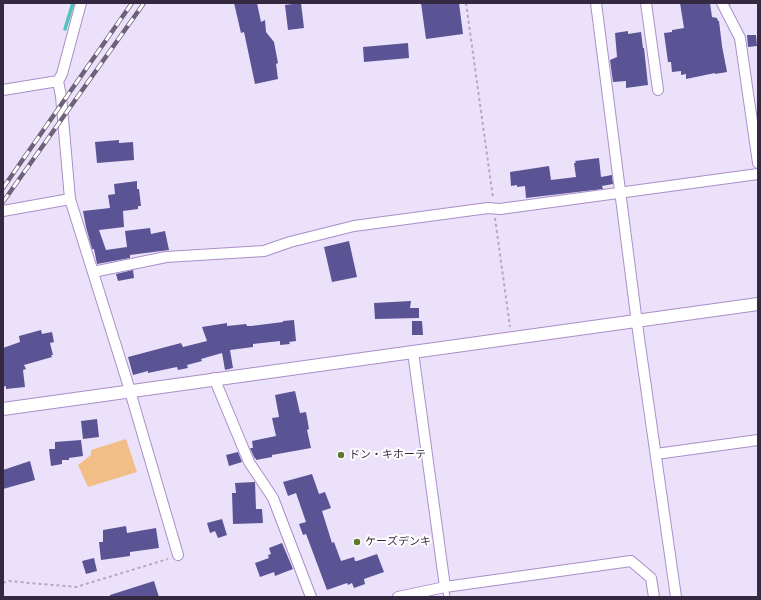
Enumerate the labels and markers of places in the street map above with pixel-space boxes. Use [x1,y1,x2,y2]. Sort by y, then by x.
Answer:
place label: ドン・キホーテ [349,448,426,462]
marker: ドン・キホーテ [336,450,346,460]
place label: ケーズデンキ [365,535,431,549]
marker: ケーズデンキ [352,537,362,547]

